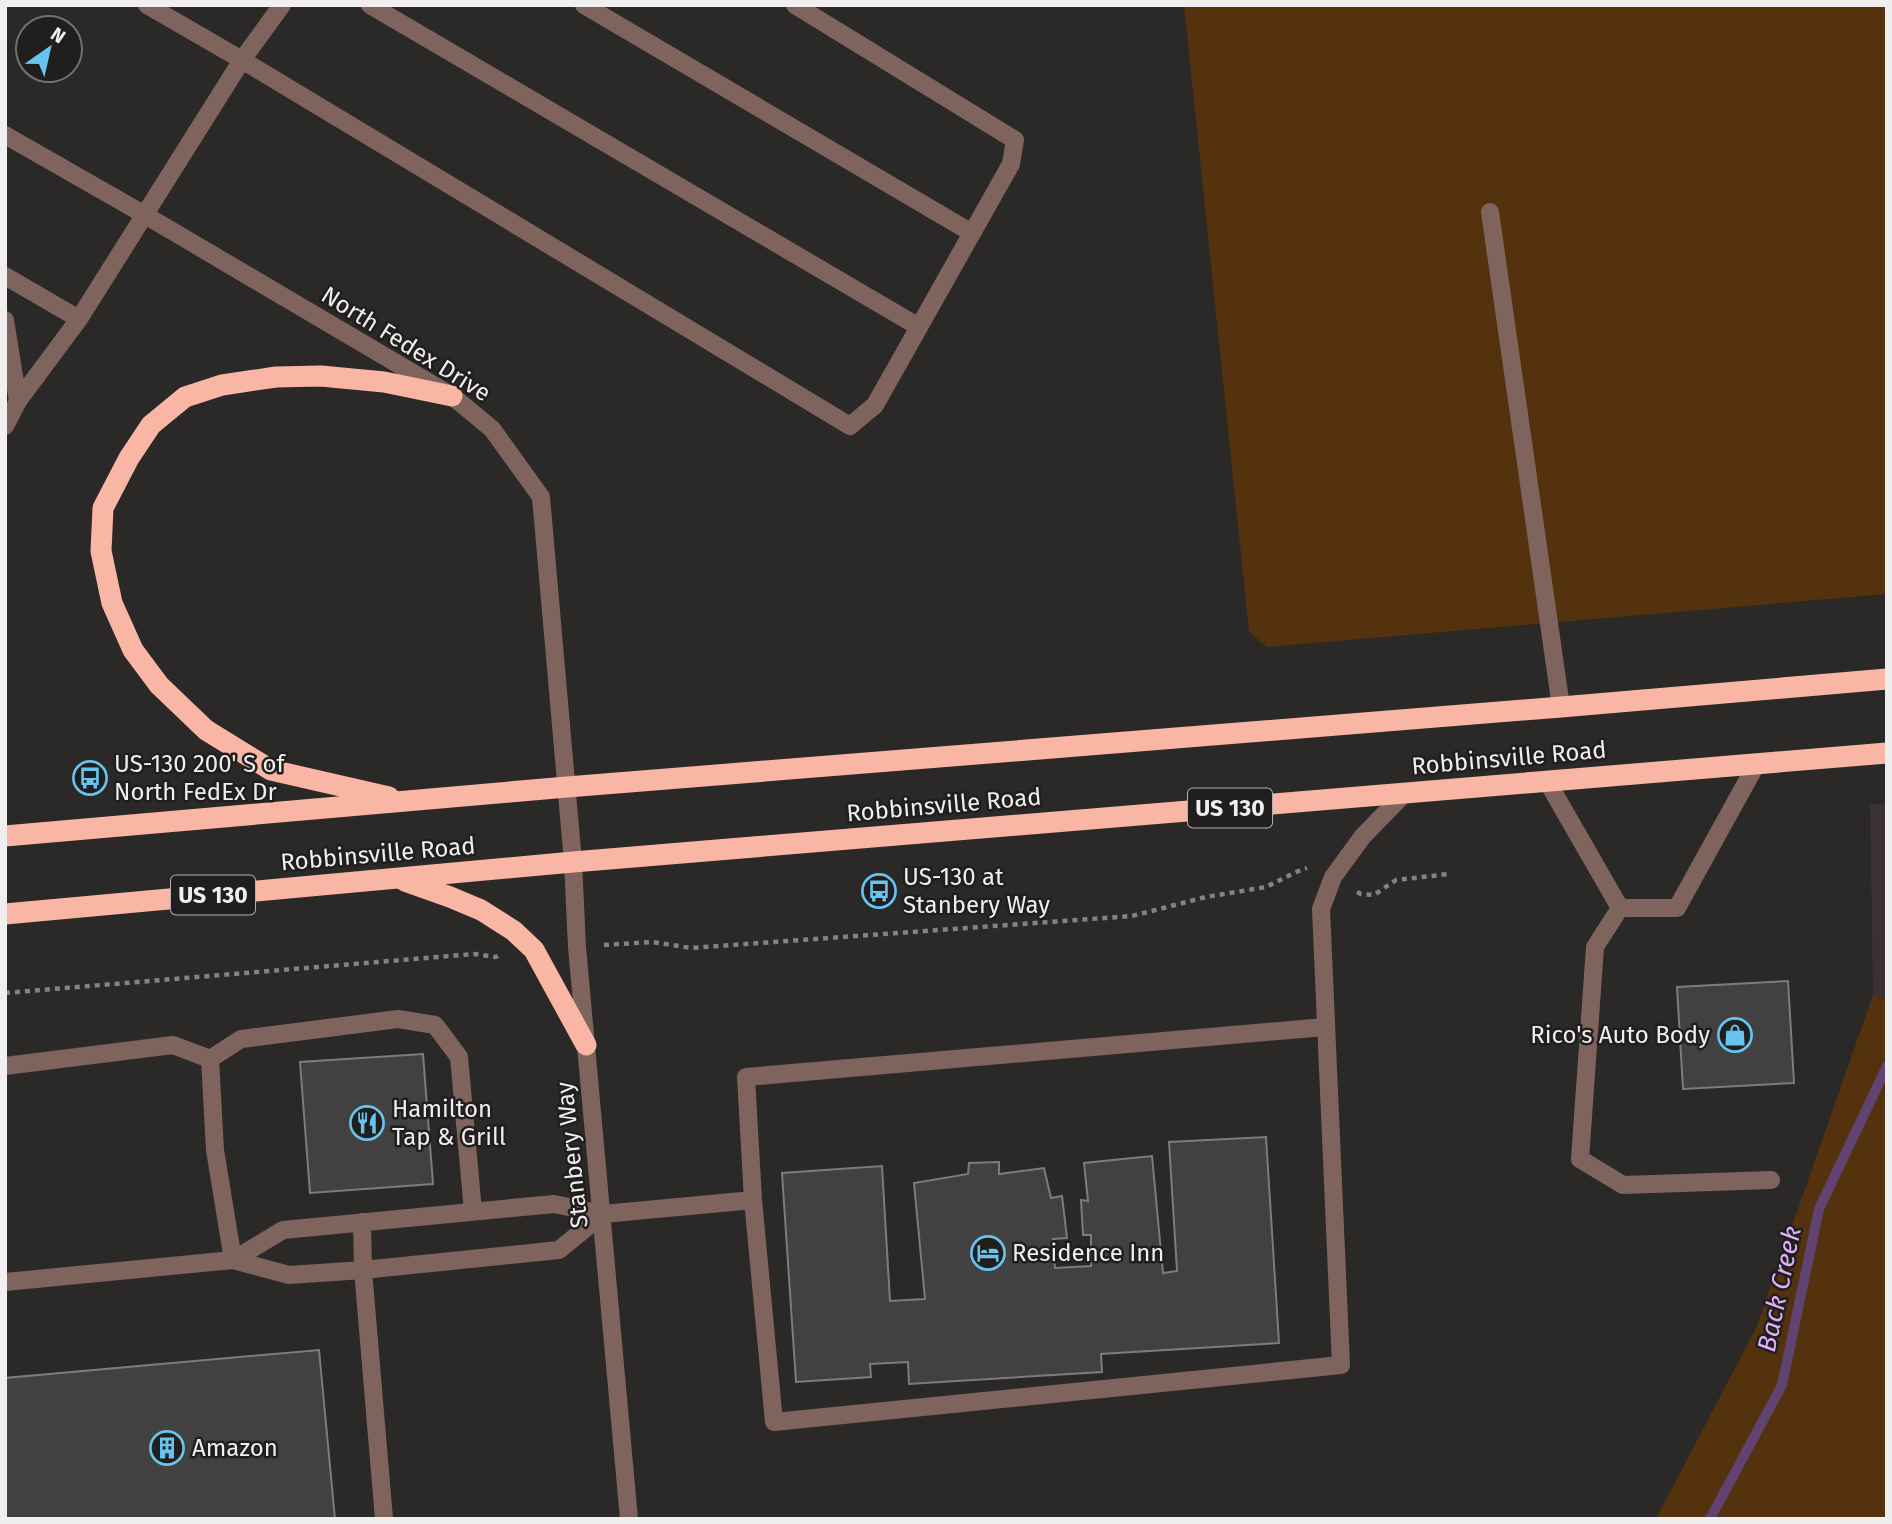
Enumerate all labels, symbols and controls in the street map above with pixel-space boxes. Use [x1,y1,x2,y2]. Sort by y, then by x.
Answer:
north arrow [14,14,84,84]
text: N [47,22,70,48]
street label: North Fedex Drive [316,281,496,407]
street label: Robbinsville Road [1410,736,1608,780]
place label: US-130 200' S of North FedEx Dr [114,750,286,806]
bus stop icon: US-130 200' S of North FedEx Dr [71,759,109,797]
street label: Robbinsville Road [845,783,1043,827]
road number: US 130 [1188,788,1272,828]
street label: Robbinsville Road [279,832,477,876]
place label: US-130 at Stanbery Way [903,863,1050,919]
bus stop icon: US-130 at Stanbery Way [860,872,898,910]
road number: US 130 [171,876,255,914]
shop icon: Rico's Auto Body [1716,1016,1754,1054]
place label: Rico's Auto Body [1530,1021,1710,1049]
street label: Stanbery Way [550,1080,594,1230]
place label: Hamilton Tap & Grill [392,1095,506,1151]
restaurant icon: Hamilton Tap & Grill [348,1104,386,1142]
water label: Back Creek [1751,1223,1808,1355]
hotel icon: Residence Inn [969,1234,1007,1272]
place label: Residence Inn [1012,1239,1164,1267]
building icon: Amazon [148,1429,186,1467]
place label: Amazon [192,1434,278,1462]

